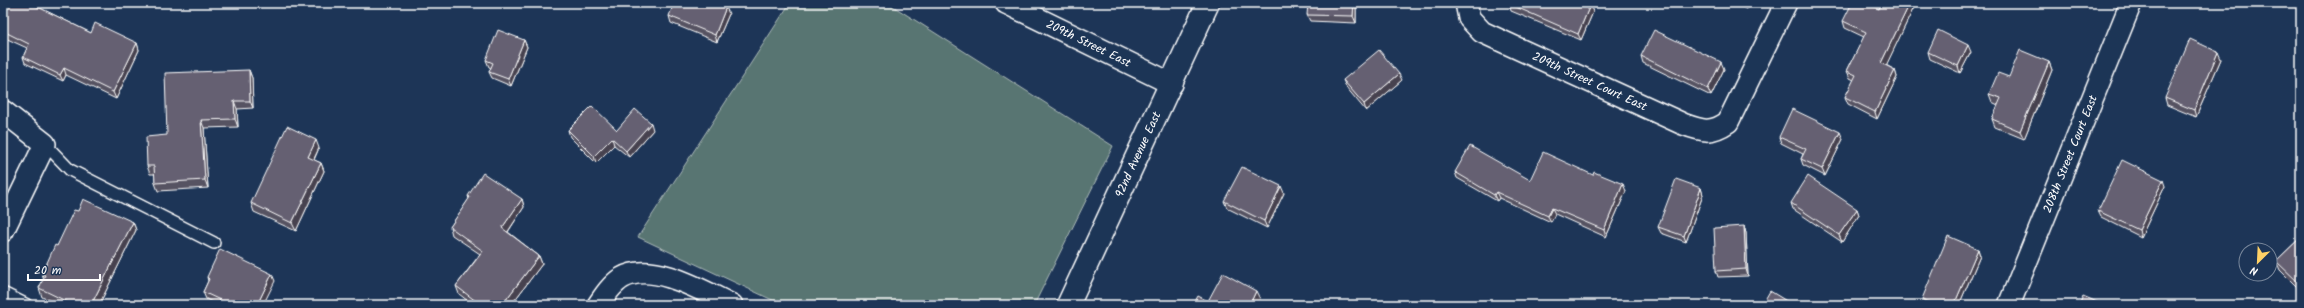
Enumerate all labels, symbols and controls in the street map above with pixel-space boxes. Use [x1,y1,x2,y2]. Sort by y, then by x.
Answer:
street label: 209th Street East [1043,15,1135,72]
street label: 209th Street Court East [1529,47,1651,116]
street label: 208th Street Court East [2038,92,2103,216]
street label: 92nd Avenue East [1110,108,1166,200]
north arrow [2238,242,2278,282]
scale bar [28,256,100,282]
text: 20 m [34,261,62,280]
text: N [2247,261,2261,280]

